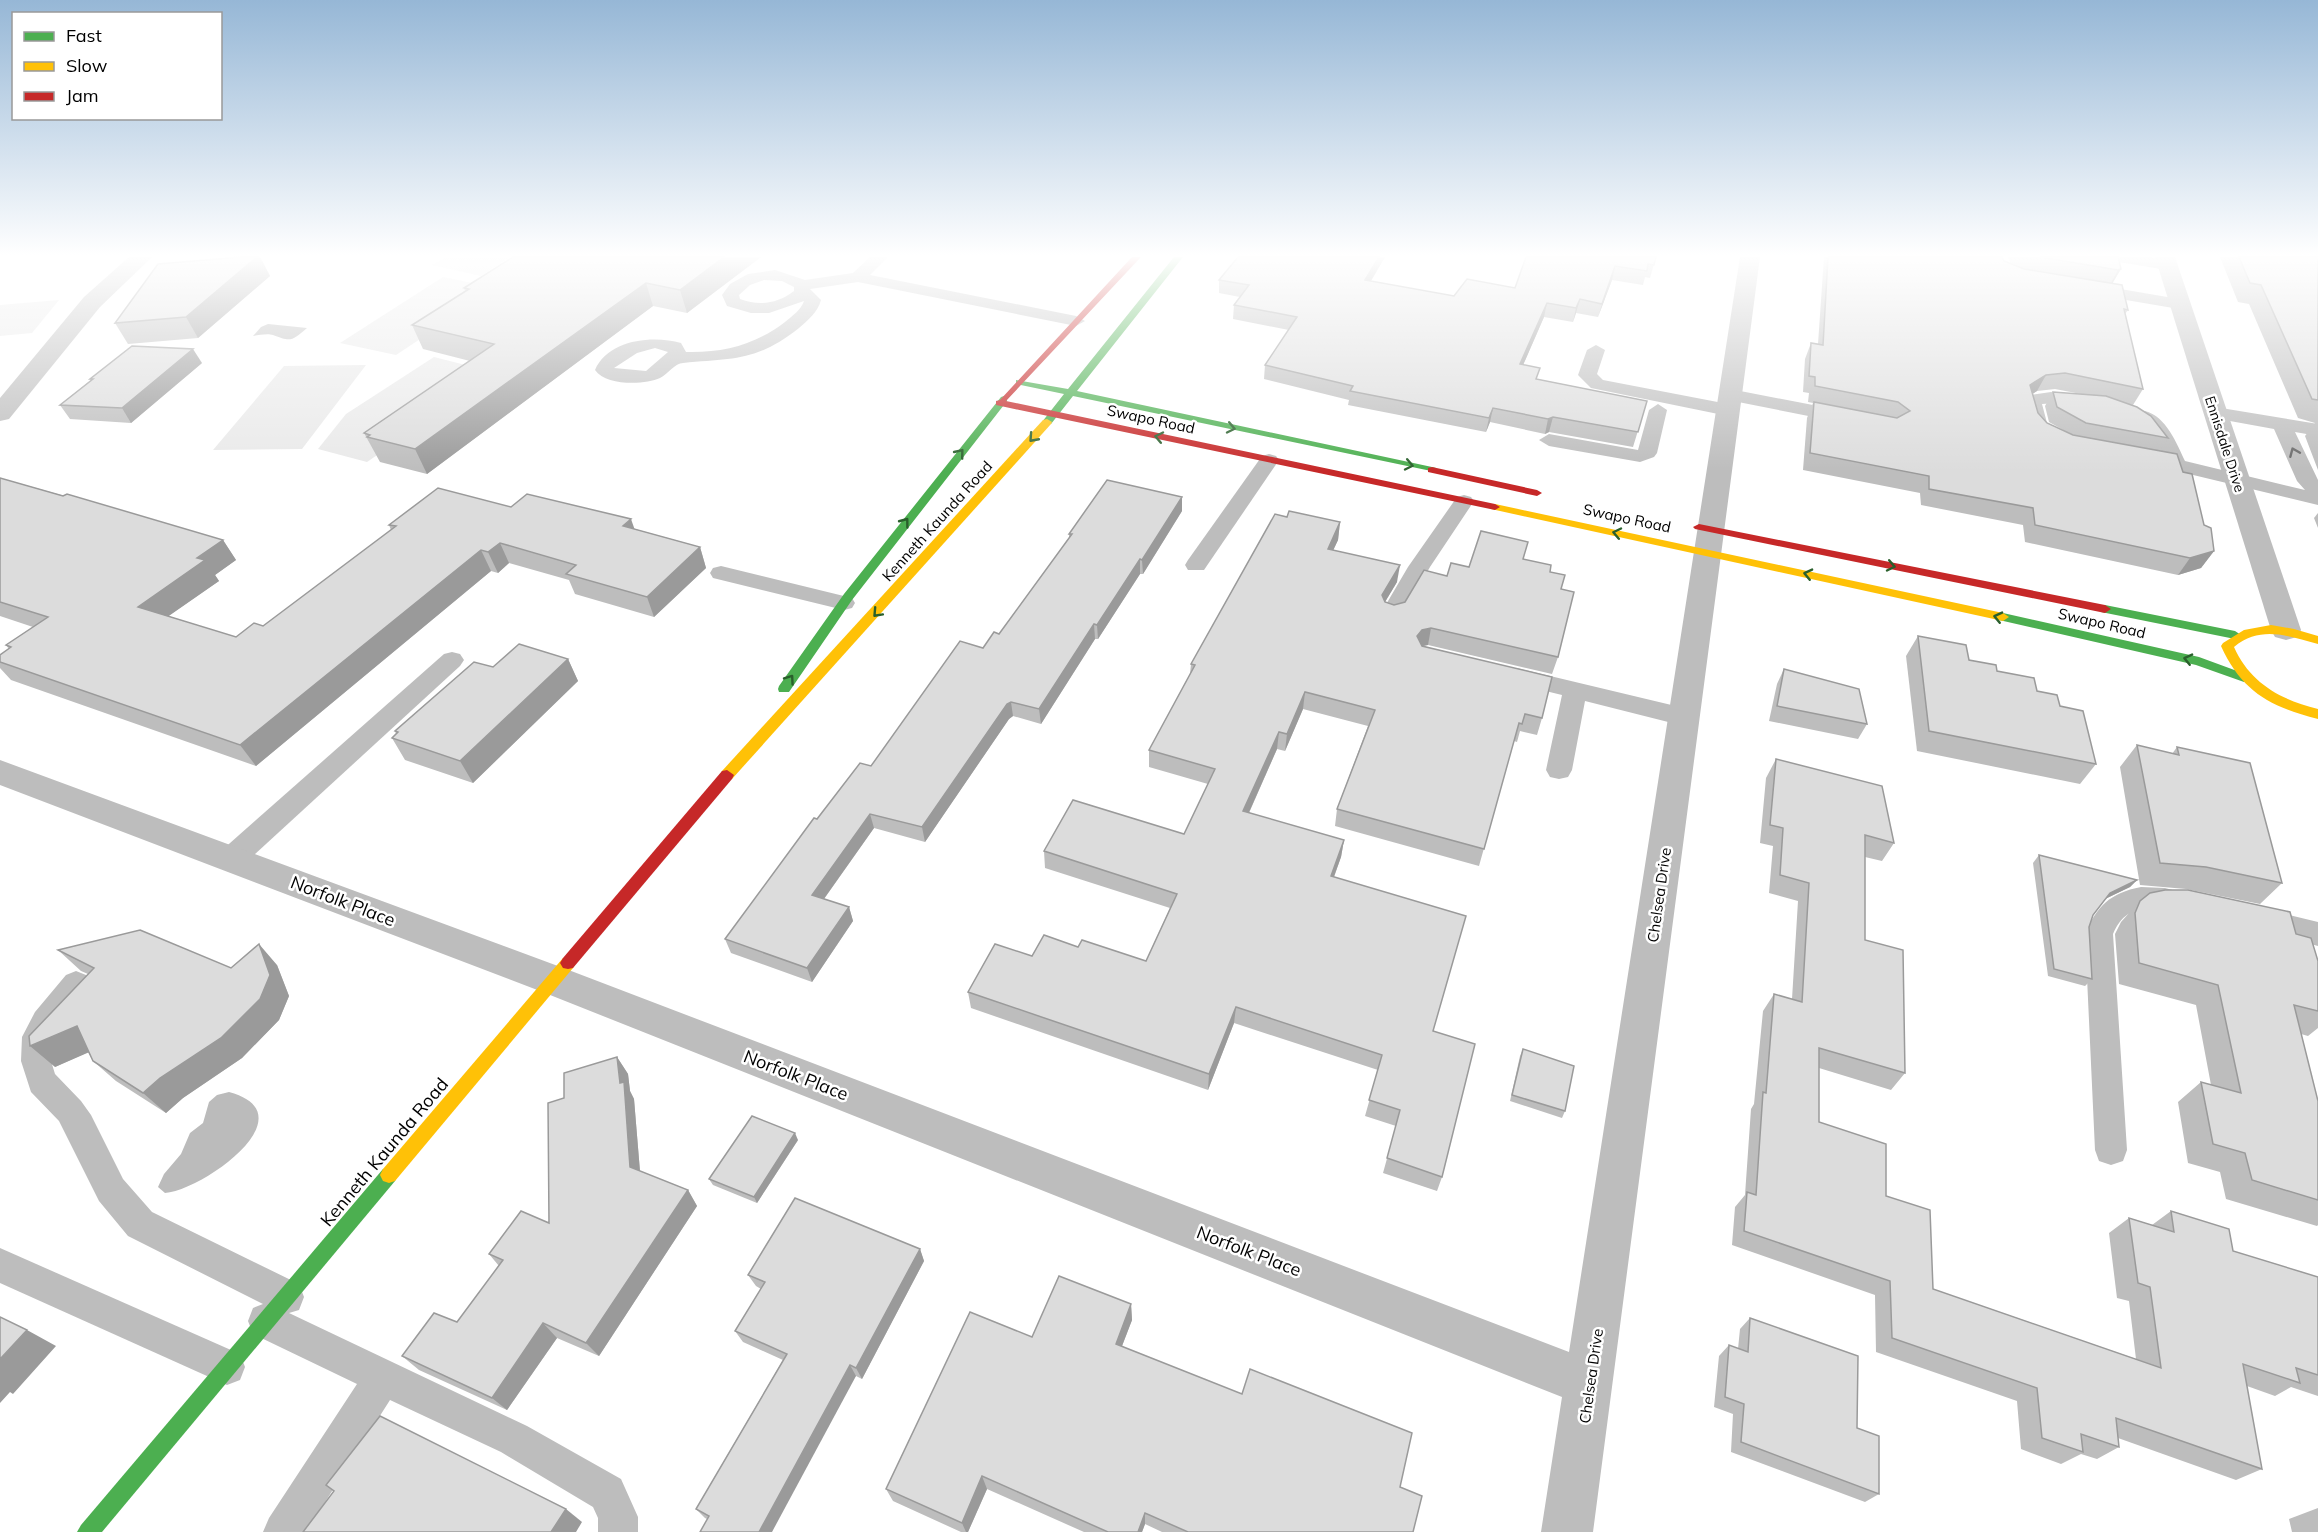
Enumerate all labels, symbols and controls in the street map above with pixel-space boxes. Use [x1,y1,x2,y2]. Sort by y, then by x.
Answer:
legend [12,12,222,120]
text: Fast [66,24,102,47]
text: Slow [66,54,108,77]
text: Jam [66,84,99,107]
street label: Ennisdale Drive [2201,394,2249,494]
street label: Swapo Road [1105,400,1197,438]
one-way arrow [1226,421,1236,434]
one-way arrow [1154,431,1164,444]
one-way arrow [1029,432,1040,443]
one-way arrow [2289,448,2301,459]
one-way arrow [952,449,963,460]
street label: Kenneth Kaunda Road [878,457,996,585]
one-way arrow [1404,458,1414,471]
street label: Swapo Road [1581,499,1673,537]
one-way arrow [898,518,909,529]
one-way arrow [1613,527,1623,540]
one-way arrow [1886,559,1896,572]
one-way arrow [1803,568,1813,581]
street label: Swapo Road [2056,604,2148,642]
one-way arrow [874,605,885,616]
one-way arrow [1993,611,2003,624]
one-way arrow [2184,653,2194,666]
one-way arrow [783,675,794,686]
street label: Chelsea Drive [1643,846,1675,944]
street label: Norfolk Place [287,870,399,932]
street label: Norfolk Place [740,1044,852,1106]
street label: Kenneth Kaunda Road [315,1073,453,1231]
street label: Norfolk Place [1193,1220,1305,1282]
street label: Chelsea Drive [1575,1327,1607,1425]

